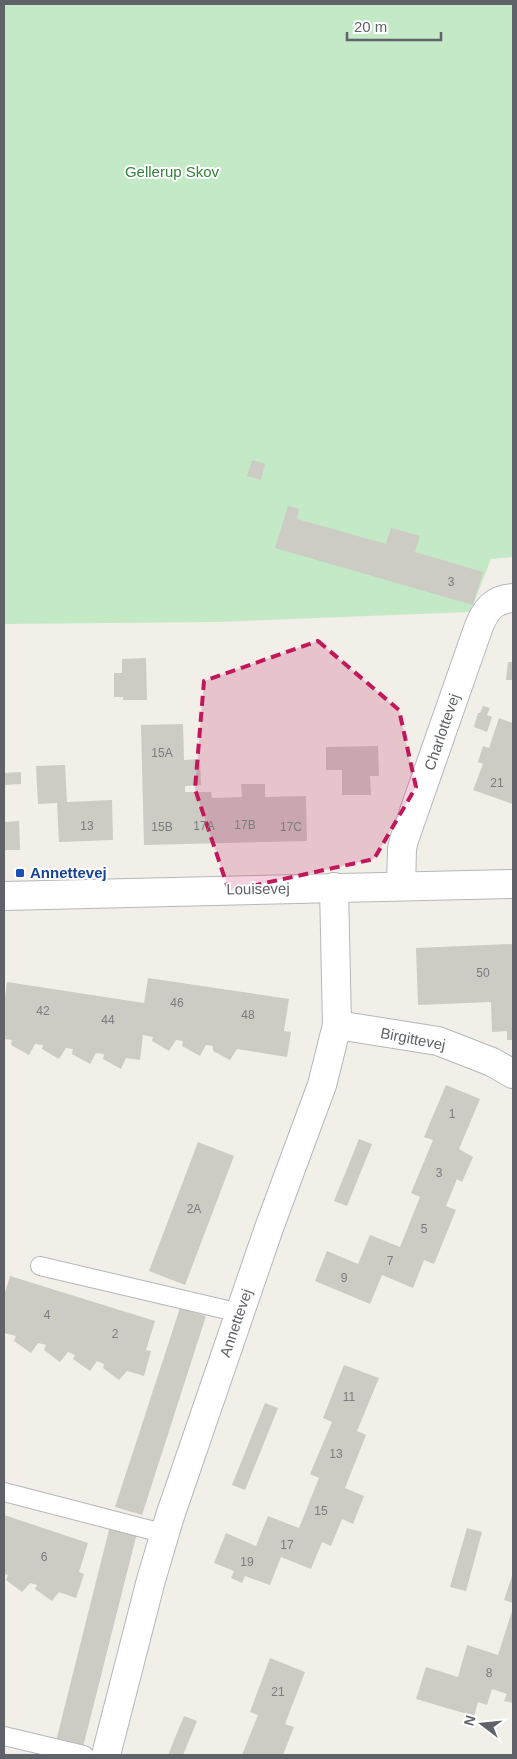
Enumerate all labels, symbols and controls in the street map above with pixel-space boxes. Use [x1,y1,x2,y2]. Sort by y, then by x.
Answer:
scale bar [347,10,441,42]
text: 20 m [354,18,387,35]
park label: Gellerup Skov [125,163,220,180]
house number: 3 [448,575,455,589]
street label: Charlottevej [420,691,463,772]
house number: 15A [151,746,173,760]
house number: 21 [490,776,504,790]
house number: 17B [234,818,256,832]
house number: 13 [80,819,94,833]
house number: 17A [193,819,215,833]
house number: 15B [151,820,173,834]
house number: 17C [280,820,302,834]
place label: Annettevej [30,864,107,881]
marker: Annettevej [14,867,26,879]
street label: Louisevej [226,879,290,898]
house number: 50 [476,966,490,980]
house number: 46 [170,996,184,1010]
house number: 42 [36,1004,50,1018]
house number: 48 [241,1008,255,1022]
house number: 44 [101,1013,115,1027]
street label: Birgittevej [379,1024,447,1053]
house number: 1 [449,1107,456,1121]
house number: 3 [436,1166,443,1180]
house number: 2A [187,1202,201,1216]
house number: 5 [421,1222,428,1236]
house number: 7 [387,1254,394,1268]
house number: 9 [341,1271,348,1285]
street label: Annettevej [216,1287,255,1359]
house number: 4 [44,1308,51,1322]
house number: 2 [112,1327,119,1341]
house number: 11 [343,1390,356,1404]
house number: 13 [329,1447,343,1461]
house number: 15 [314,1504,328,1518]
house number: 17 [280,1538,294,1552]
house number: 6 [41,1550,48,1564]
house number: 19 [240,1555,254,1569]
house number: 8 [486,1666,493,1680]
house number: 21 [271,1685,285,1699]
north arrow [457,1699,507,1749]
text: N [460,1713,479,1727]

